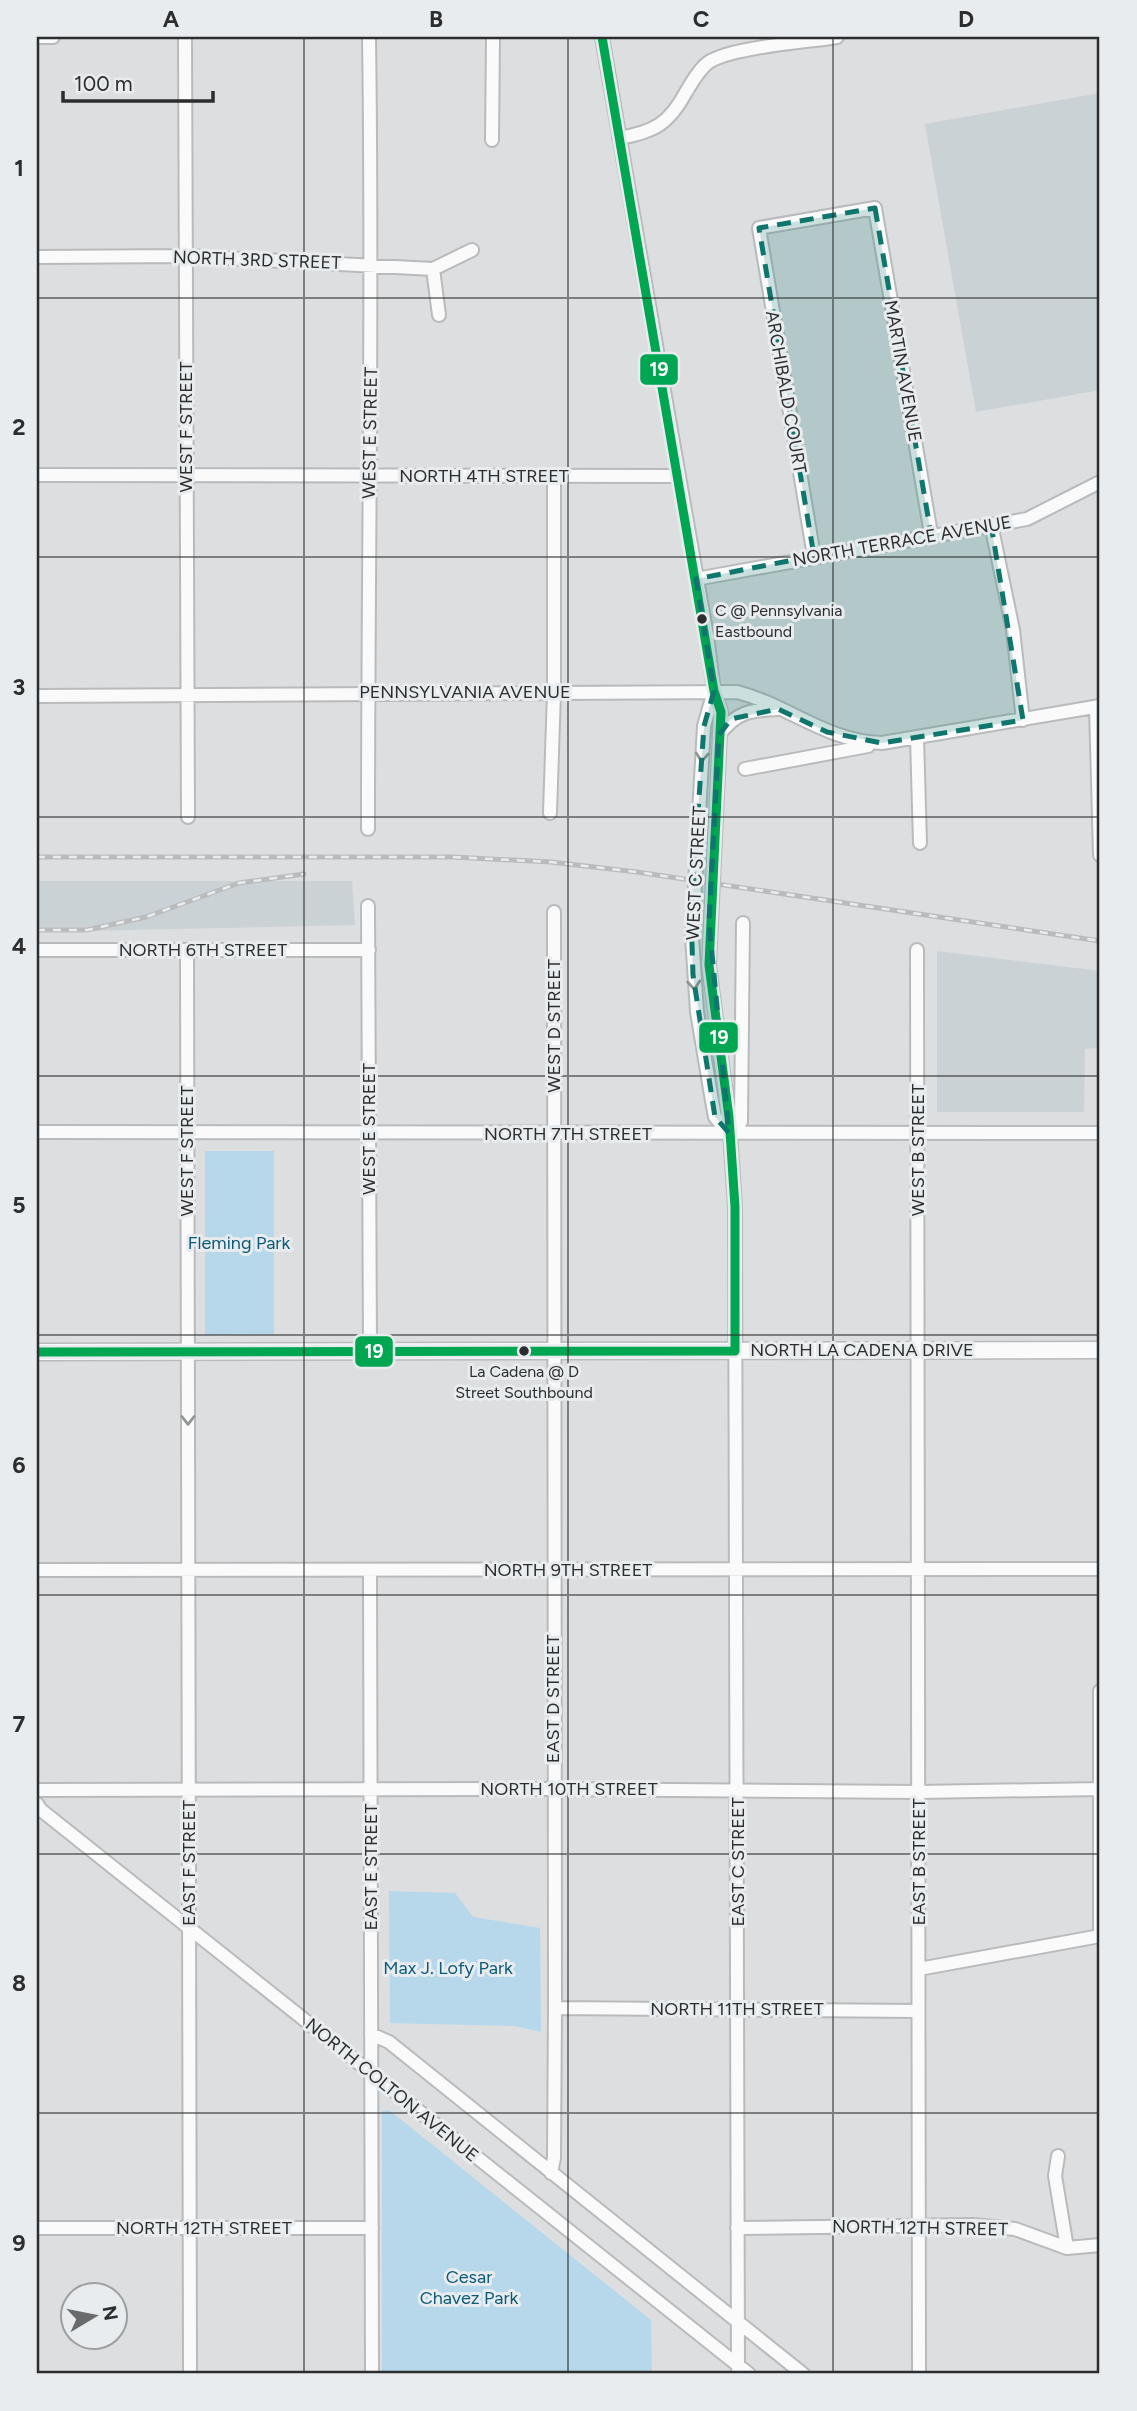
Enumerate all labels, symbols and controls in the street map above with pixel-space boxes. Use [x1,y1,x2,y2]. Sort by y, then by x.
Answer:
text: A [163,5,180,33]
text: B [429,5,443,33]
text: C [693,5,710,33]
text: D [958,5,974,33]
scale bar [63,60,214,104]
text: 100 m [74,71,133,96]
text: 1 [14,154,24,182]
street label: NORTH 3RD STREET [172,246,342,274]
street label: MARTIN AVENUE [880,298,926,444]
street label: ARCHIBALD COURT [761,309,811,475]
line badge: 19 [639,353,679,386]
text: 19 [649,358,669,381]
street label: WEST F STREET [175,361,197,493]
street label: WEST E STREET [358,367,382,499]
text: 2 [12,413,26,441]
street label: NORTH 4TH STREET [399,465,569,487]
street label: NORTH TERRACE AVENUE [791,511,1013,571]
place label: C @ Pennsylvania Eastbound [715,601,842,641]
marker: C @ Pennsylvania Eastbound [695,612,709,626]
text: 3 [13,673,25,701]
street label: PENNSYLVANIA AVENUE [359,681,571,703]
one-way arrow [694,752,709,763]
street label: WEST C STREET [682,805,711,941]
text: 4 [12,932,26,960]
street label: NORTH 6TH STREET [119,939,287,961]
street label: WEST D STREET [543,959,565,1093]
one-way arrow [686,979,701,990]
line badge: 19 [698,1021,739,1054]
text: 19 [709,1026,729,1049]
street label: WEST E STREET [358,1063,380,1195]
street label: WEST B STREET [907,1084,929,1216]
street label: WEST F STREET [176,1085,198,1217]
street label: NORTH 7TH STREET [484,1123,652,1145]
text: 5 [12,1191,26,1219]
park label: Fleming Park [188,1232,290,1254]
line badge: 19 [354,1335,394,1368]
street label: NORTH LA CADENA DRIVE [750,1339,974,1361]
text: 19 [364,1340,384,1363]
marker: La Cadena @ D Street Southbound [517,1344,531,1358]
place label: La Cadena @ D Street Southbound [455,1362,593,1402]
one-way arrow [180,1415,196,1426]
text: 6 [12,1451,26,1479]
street label: NORTH 9TH STREET [484,1559,652,1581]
street label: EAST D STREET [542,1635,564,1763]
text: 7 [13,1710,26,1738]
street label: NORTH 10TH STREET [480,1778,658,1800]
street label: EAST C STREET [727,1797,749,1927]
street label: EAST B STREET [908,1798,930,1926]
street label: EAST F STREET [178,1800,200,1926]
street label: EAST E STREET [360,1804,382,1930]
park label: Max J. Lofy Park [383,1957,513,1979]
text: 8 [12,1969,26,1997]
street label: NORTH 11TH STREET [650,1998,824,2020]
street label: NORTH COLTON AVENUE [301,2013,483,2167]
street label: NORTH 12TH STREET [832,2215,1008,2241]
street label: NORTH 12TH STREET [116,2217,292,2239]
text: 9 [12,2229,26,2257]
park label: Cesar Chavez Park [420,2266,519,2309]
north arrow [60,2282,130,2352]
text: N [98,2304,123,2322]

